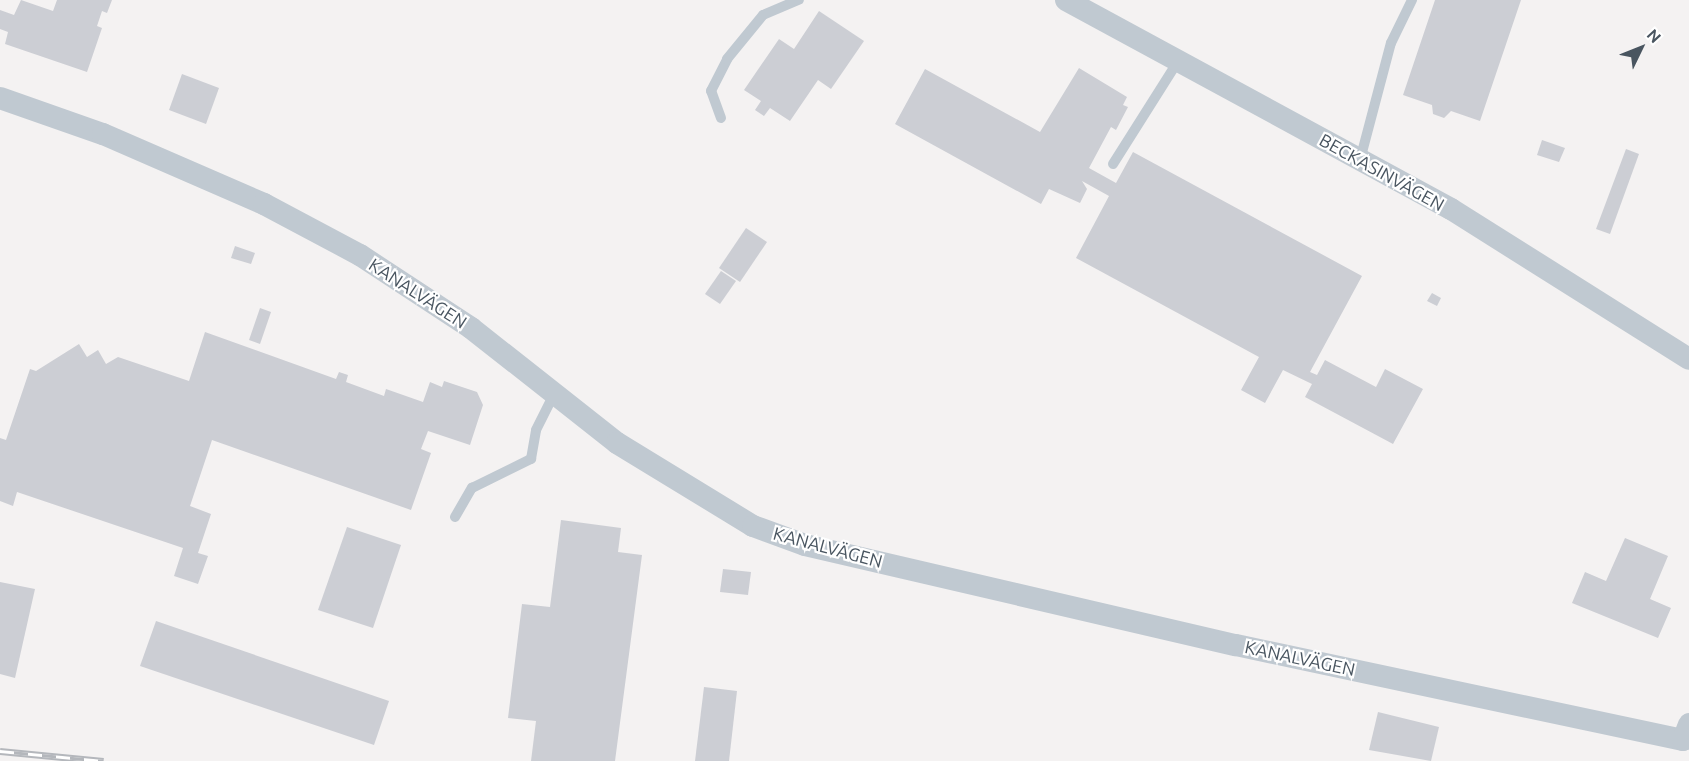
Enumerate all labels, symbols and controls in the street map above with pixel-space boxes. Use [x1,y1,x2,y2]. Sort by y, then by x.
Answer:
north arrow [1611,18,1671,78]
text: N [1644,25,1665,46]
street label: BECKASINVÄGEN [1316,129,1448,215]
street label: KANALVÄGEN [365,253,471,333]
street label: KANALVÄGEN [771,522,885,572]
street label: KANALVÄGEN [1243,636,1357,680]

